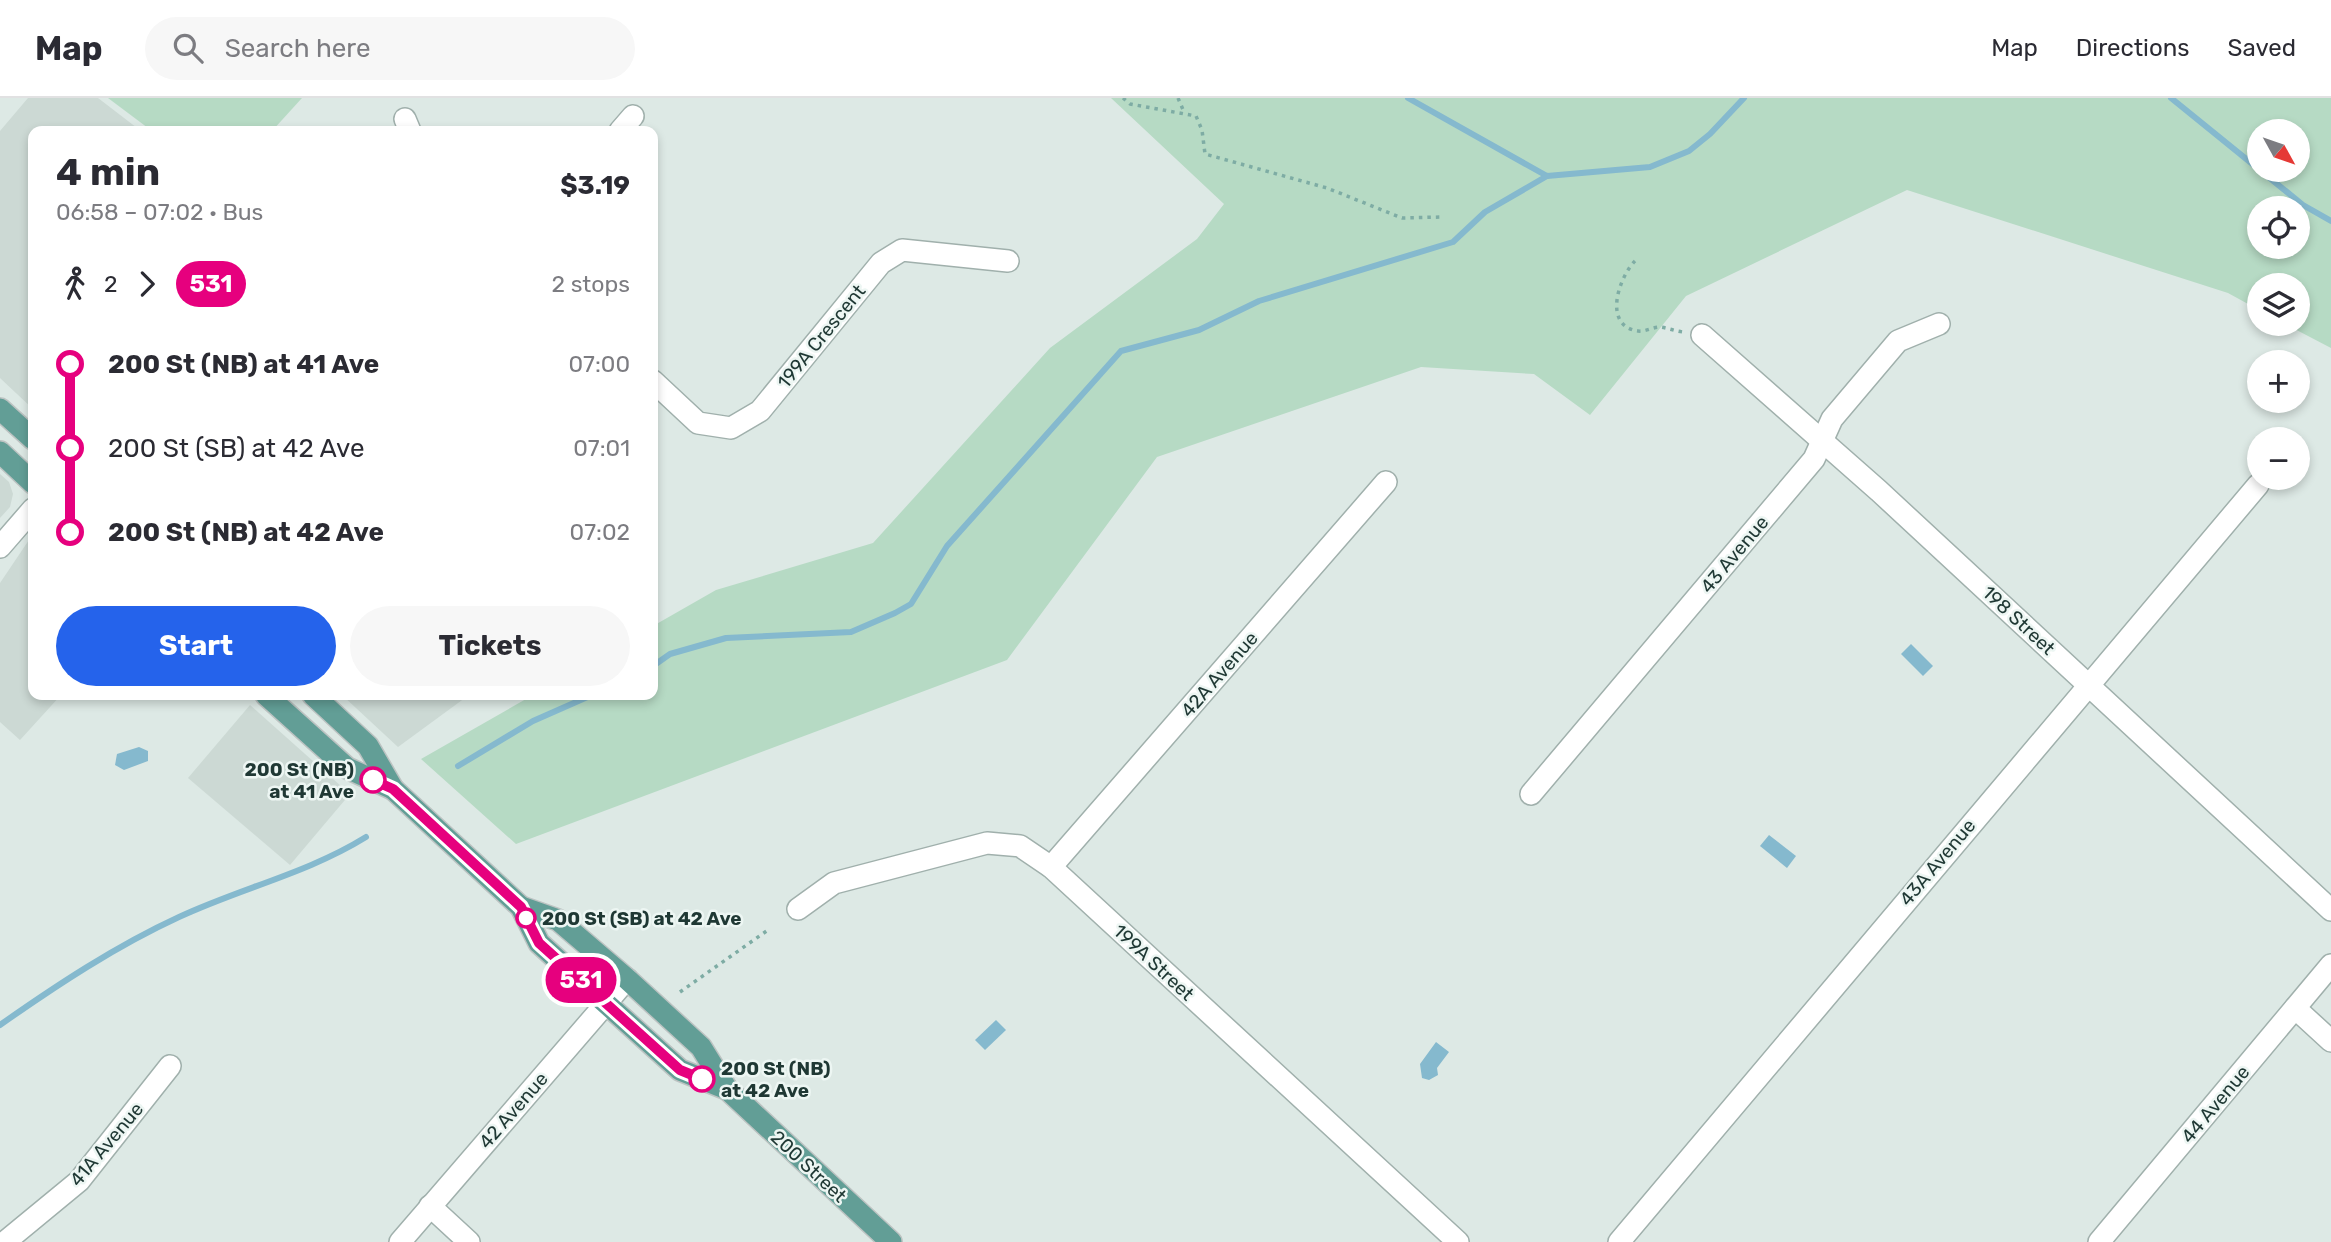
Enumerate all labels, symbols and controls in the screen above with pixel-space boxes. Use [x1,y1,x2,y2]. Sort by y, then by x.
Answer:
search box [145,17,635,80]
text: Map [35,29,103,68]
icon: search [169,29,207,67]
text: Search here [225,33,370,64]
text: Map [1991,34,2038,62]
text: Directions [2076,34,2189,62]
text: Saved [2227,34,2296,62]
north arrow [2247,119,2310,182]
map controls [2247,119,2310,490]
text: 4 min [56,149,160,195]
text: $3.19 [560,170,630,201]
button: locate [2247,196,2310,259]
text: 06:58 – 07:02 · Bus [56,198,263,226]
icon: walk [56,265,94,303]
icon: forward [128,265,166,303]
text: 2 [104,270,118,298]
text: 531 [190,270,232,298]
text: 2 stops [552,270,630,298]
button: layers [2247,273,2310,336]
street label: 199A Crescent [773,279,871,393]
text: 200 St (NB) at 41 Ave [108,349,379,380]
text: 07:00 [568,350,630,378]
button: + [2247,350,2310,413]
button: − [2247,427,2310,490]
text: 200 St (SB) at 42 Ave [108,433,365,464]
text: 07:01 [573,434,630,462]
street label: 43 Avenue [1695,511,1773,598]
text: 200 St (NB) at 42 Ave [108,517,384,548]
text: 07:02 [570,518,630,546]
street label: 198 Street [1978,581,2060,660]
button: Start [56,606,336,686]
button: Tickets [350,606,630,686]
street label: 42A Avenue [1176,627,1263,722]
place label: 200 St (NB) at 41 Ave [245,758,354,803]
marker: 200 St (NB) at 41 Ave [360,767,386,793]
street label: 43A Avenue [1894,814,1980,910]
place label: 200 St (SB) at 42 Ave [542,907,742,930]
marker: 200 St (SB) at 42 Ave [516,908,536,928]
street label: 199A Street [1109,919,1199,1006]
line badge: 531 [541,957,621,1003]
text: 531 [560,966,602,994]
place label: 200 St (NB) at 42 Ave [721,1057,830,1102]
street label: 44 Avenue [2176,1061,2255,1148]
marker: 200 St (NB) at 42 Ave [689,1066,715,1092]
street label: 42 Avenue [474,1067,553,1153]
street label: 41A Avenue [65,1098,148,1191]
street label: 200 Street [766,1126,852,1208]

